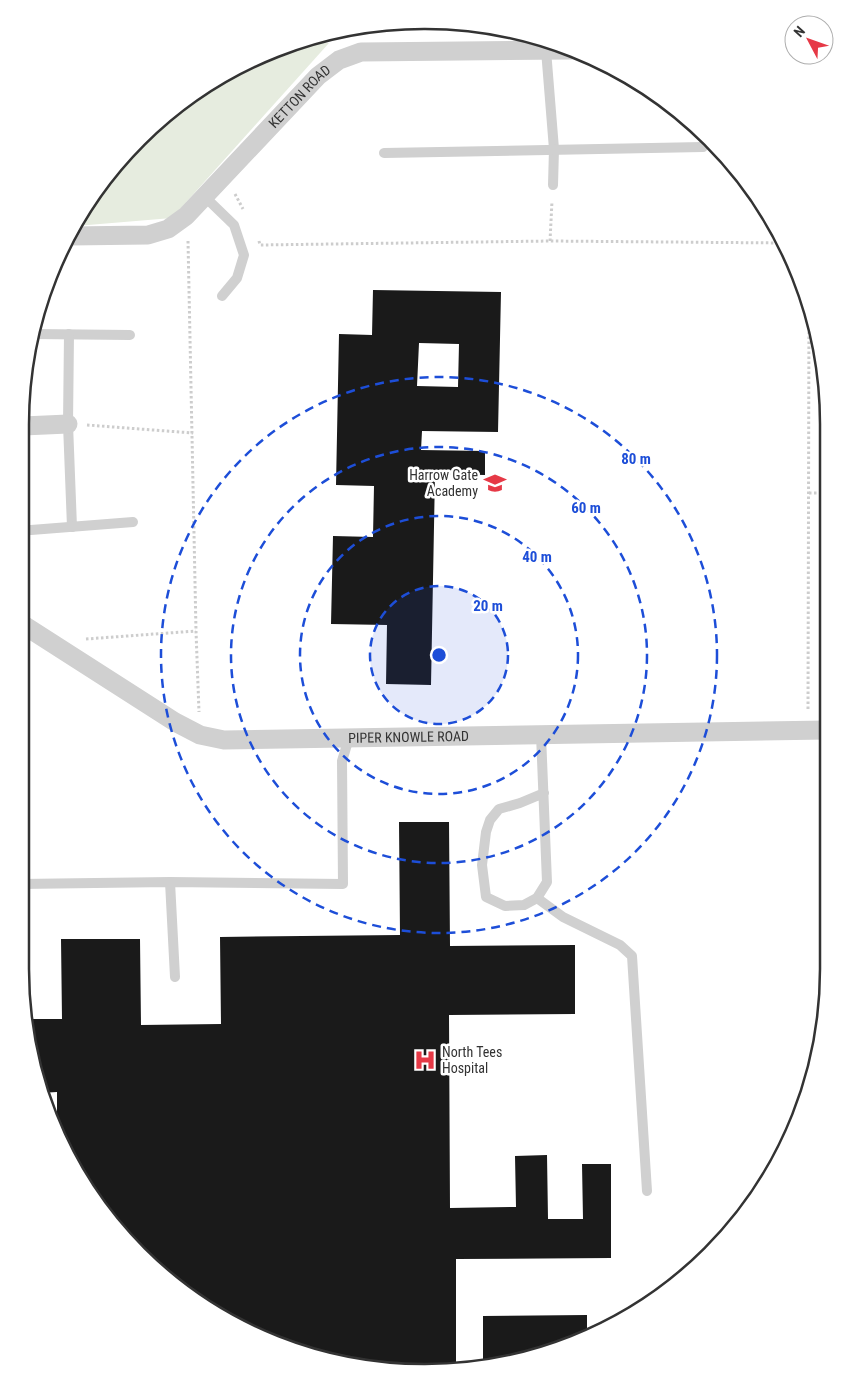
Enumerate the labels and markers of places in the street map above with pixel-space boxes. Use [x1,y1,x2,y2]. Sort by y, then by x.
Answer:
place label: Harrow Gate Academy [409,467,478,499]
school or university icon: Harrow Gate Academy [482,470,508,496]
centre of rings [430,646,448,664]
place label: North Tees Hospital [442,1044,502,1076]
hospital icon: North Tees Hospital [412,1047,438,1073]

